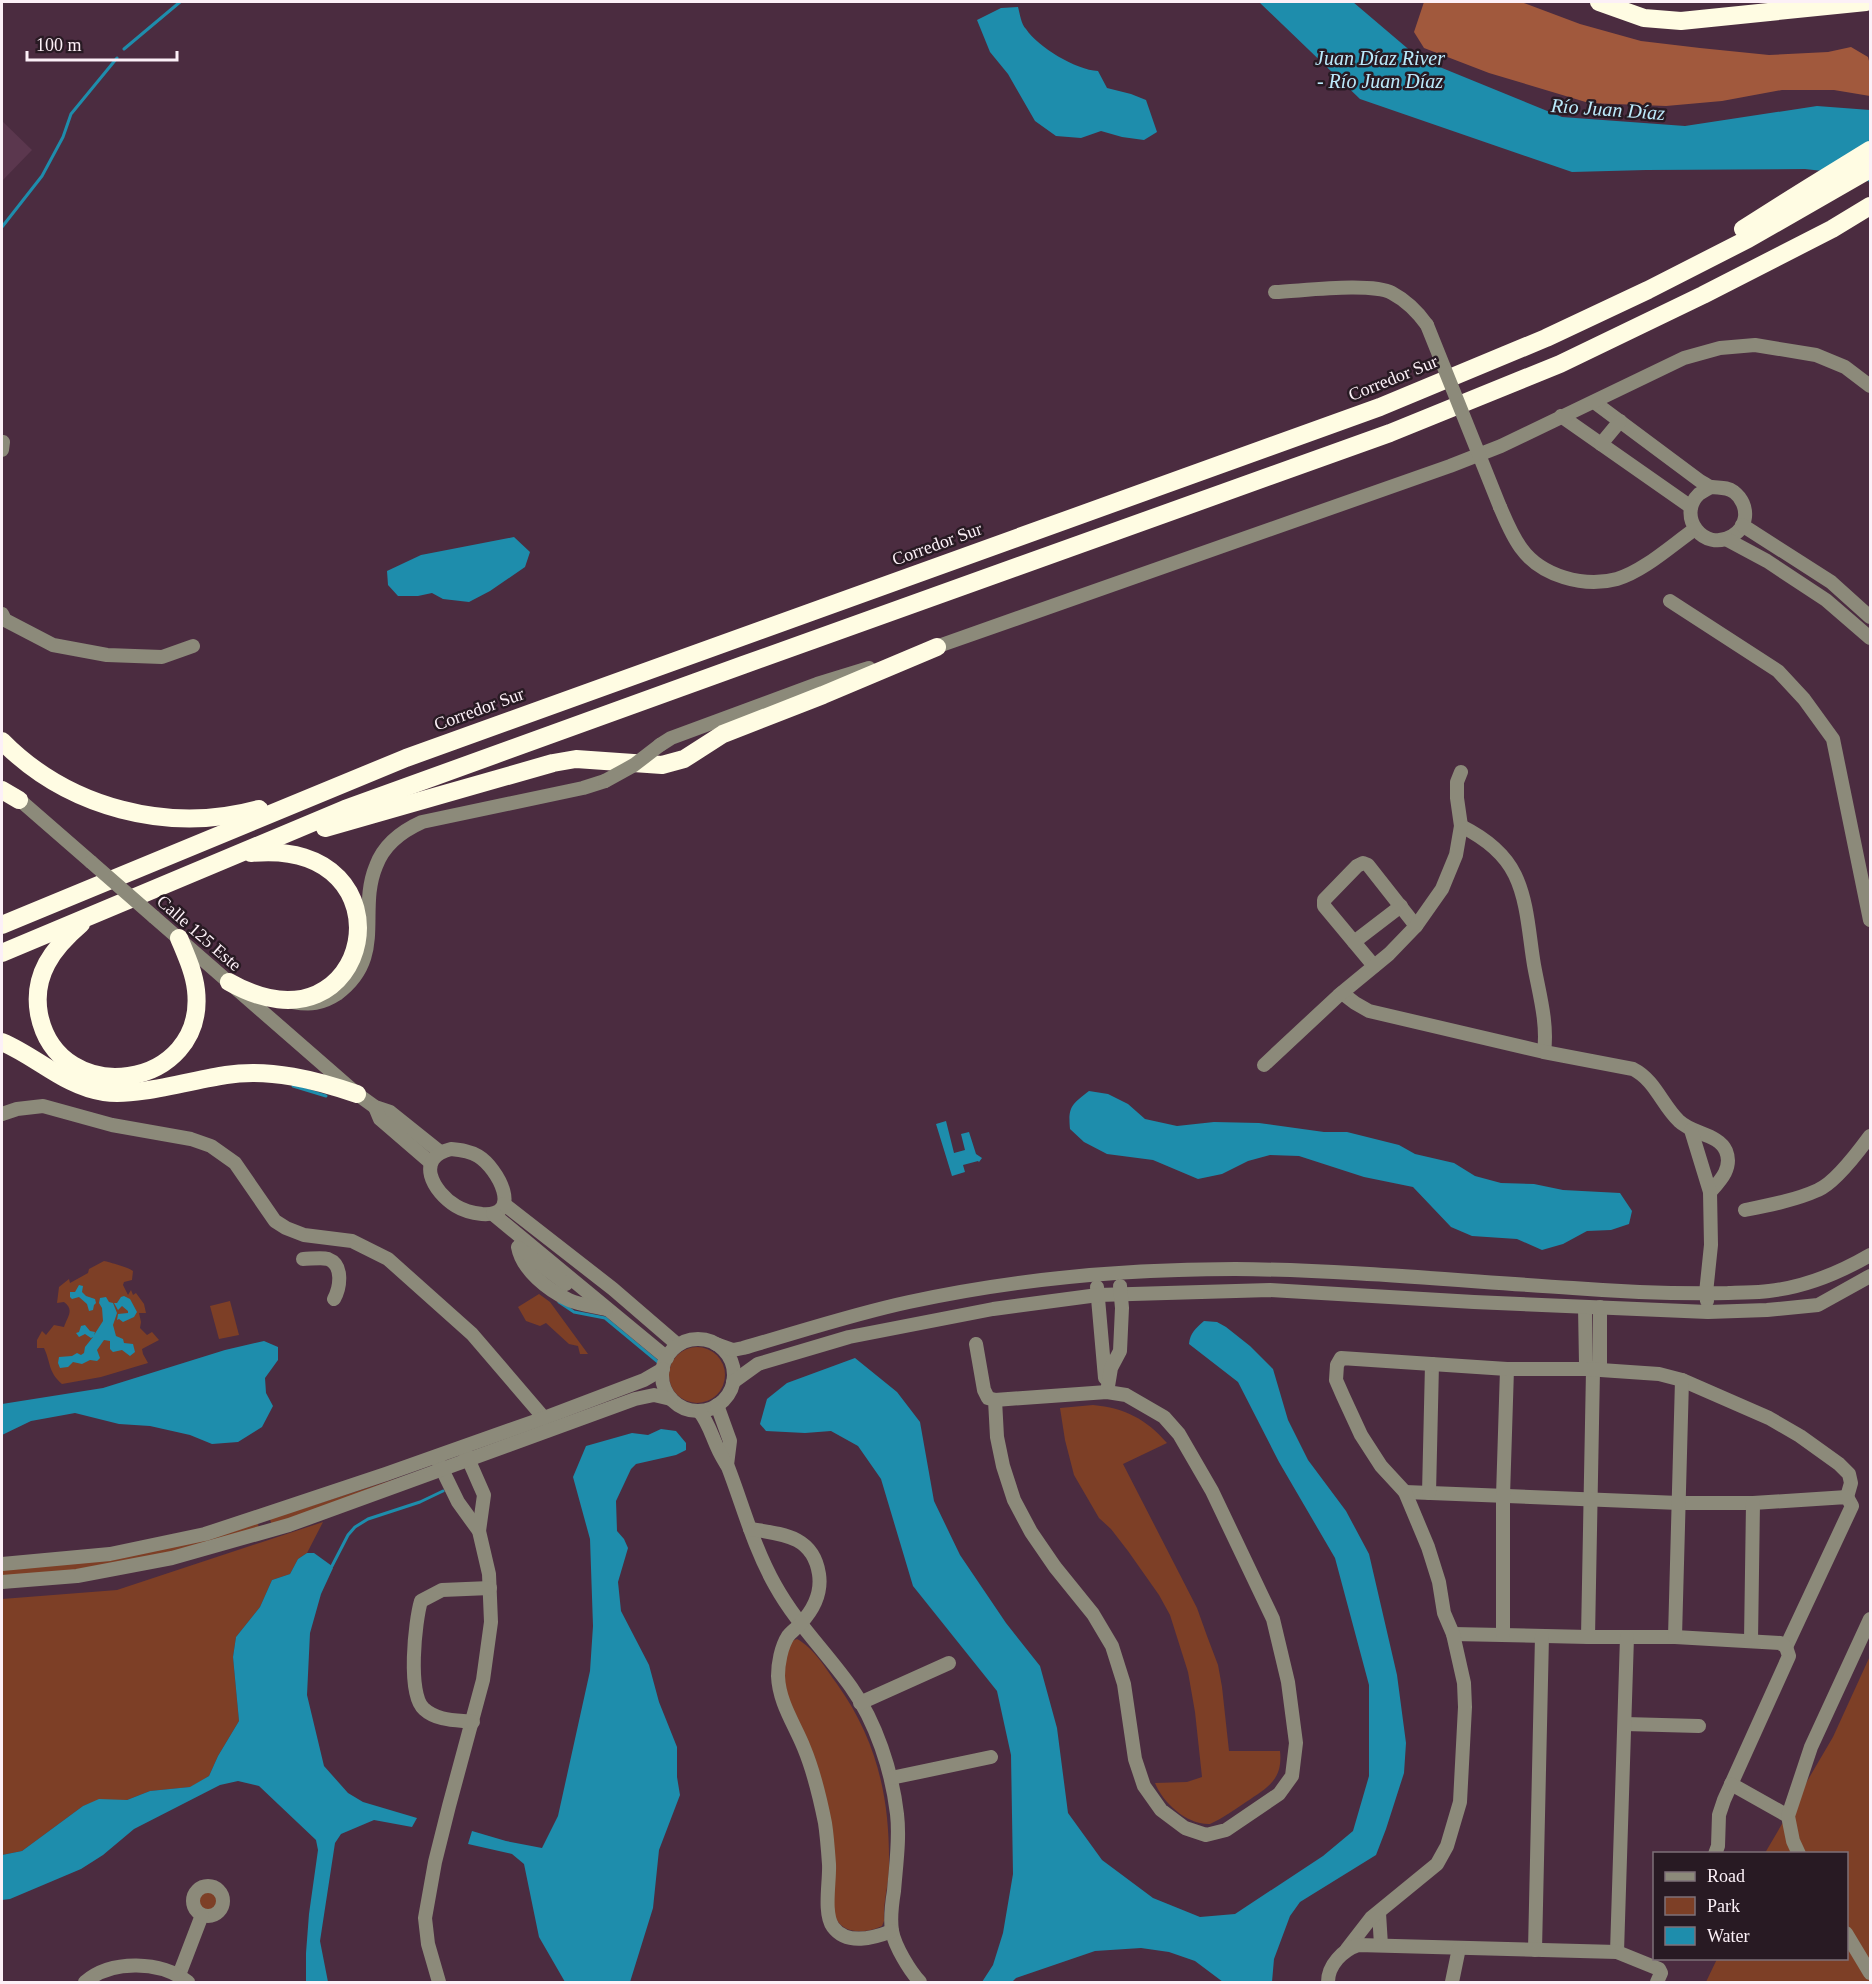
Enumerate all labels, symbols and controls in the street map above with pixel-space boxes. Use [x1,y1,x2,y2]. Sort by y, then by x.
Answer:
scale bar [27,24,177,62]
text: 100 m [36,35,82,55]
water label: Juan Díaz River - Río Juan Díaz [1315,47,1445,92]
water label: Río Juan Díaz [1549,94,1666,124]
street label: Corredor Sur [1345,351,1441,405]
street label: Corredor Sur [889,518,985,570]
street label: Corredor Sur [431,683,527,735]
street label: Calle 125 Este [153,891,245,975]
legend [1653,1852,1848,1960]
text: Road [1707,1866,1745,1886]
text: Park [1707,1896,1740,1916]
text: Water [1707,1926,1750,1946]

